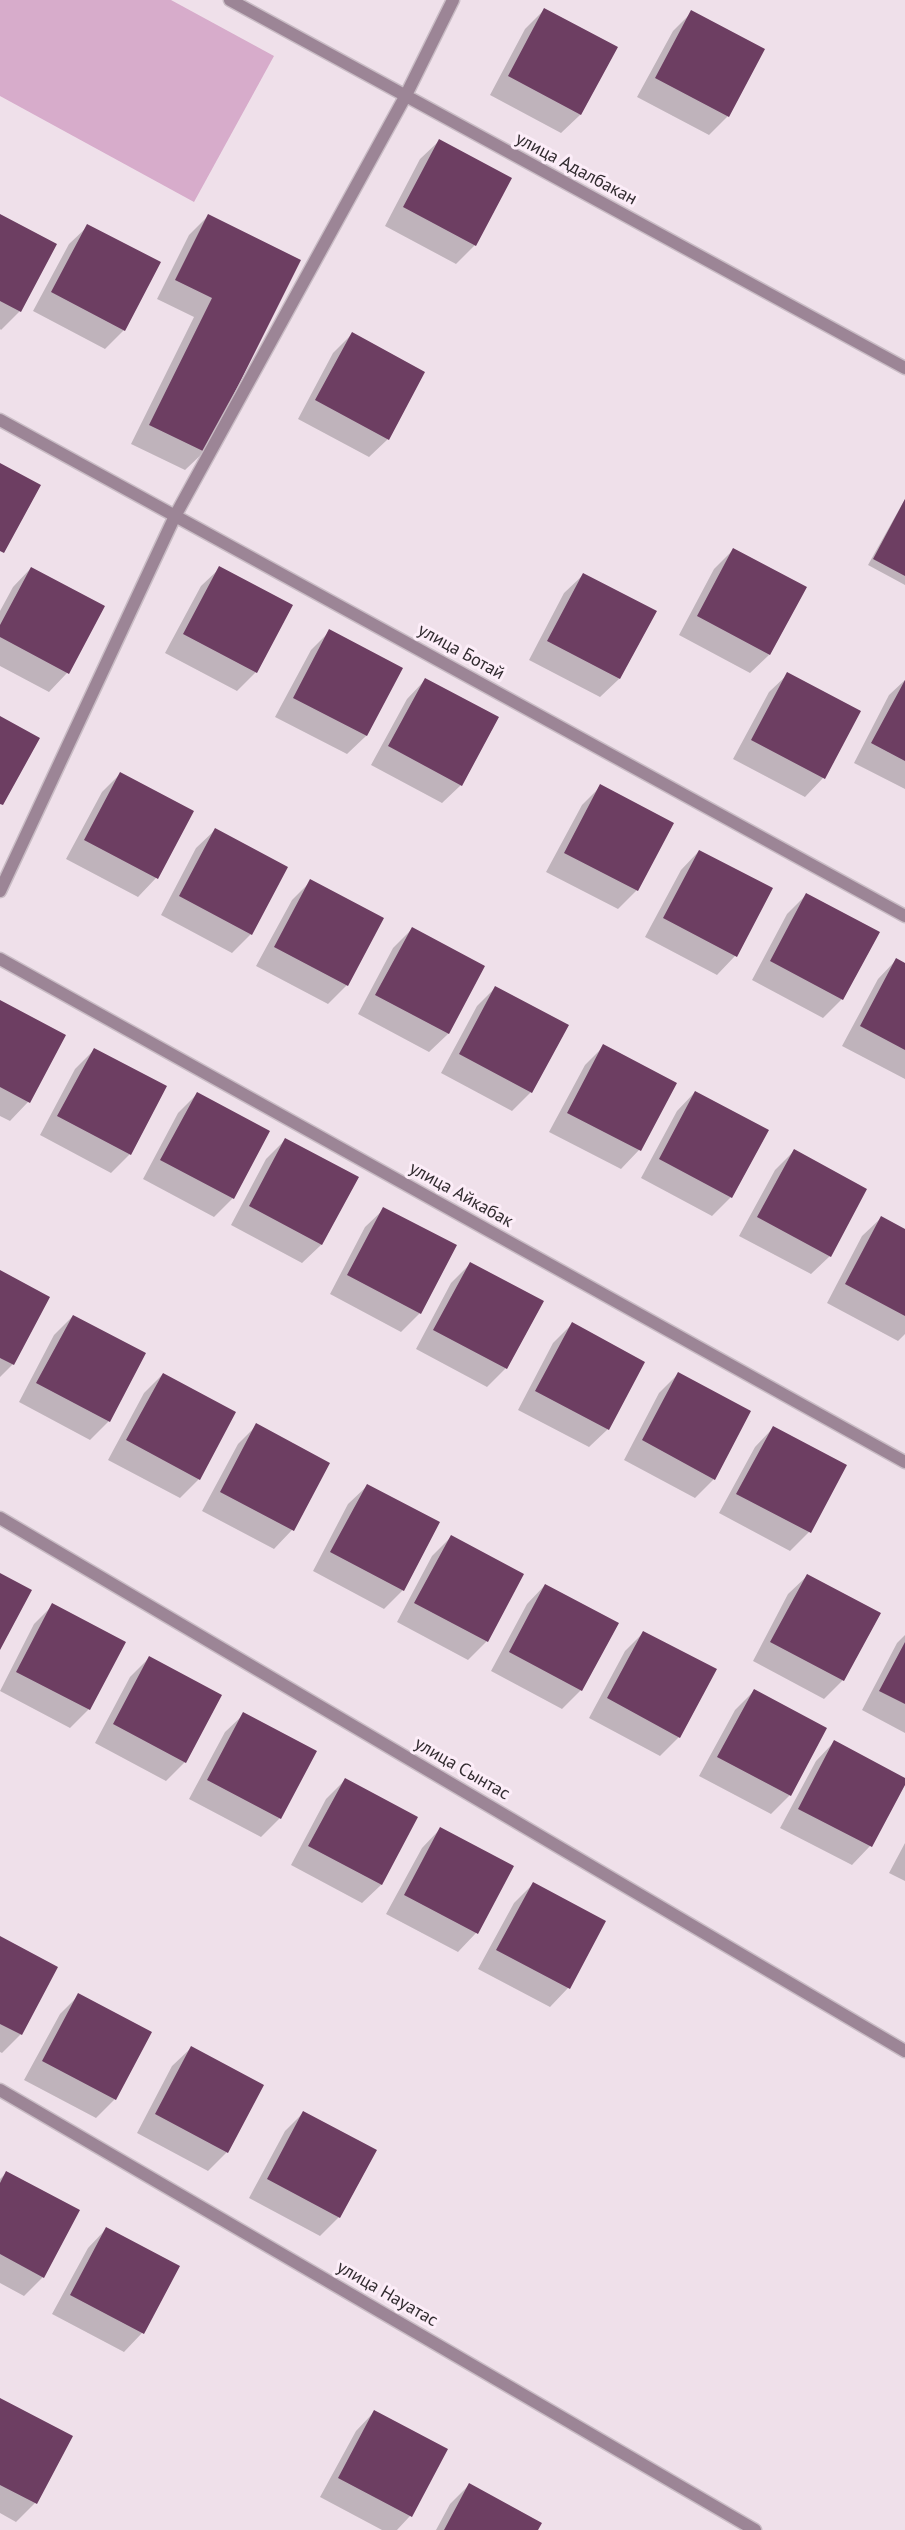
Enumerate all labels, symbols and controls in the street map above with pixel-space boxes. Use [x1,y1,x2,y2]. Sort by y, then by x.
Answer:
street label: улица Адалбакан [512,128,640,210]
street label: улица Ботай [414,619,508,685]
street label: улица Айкабак [405,1158,517,1232]
street label: улица Сынтас [410,1733,514,1805]
street label: улица Науатас [333,2256,441,2332]

